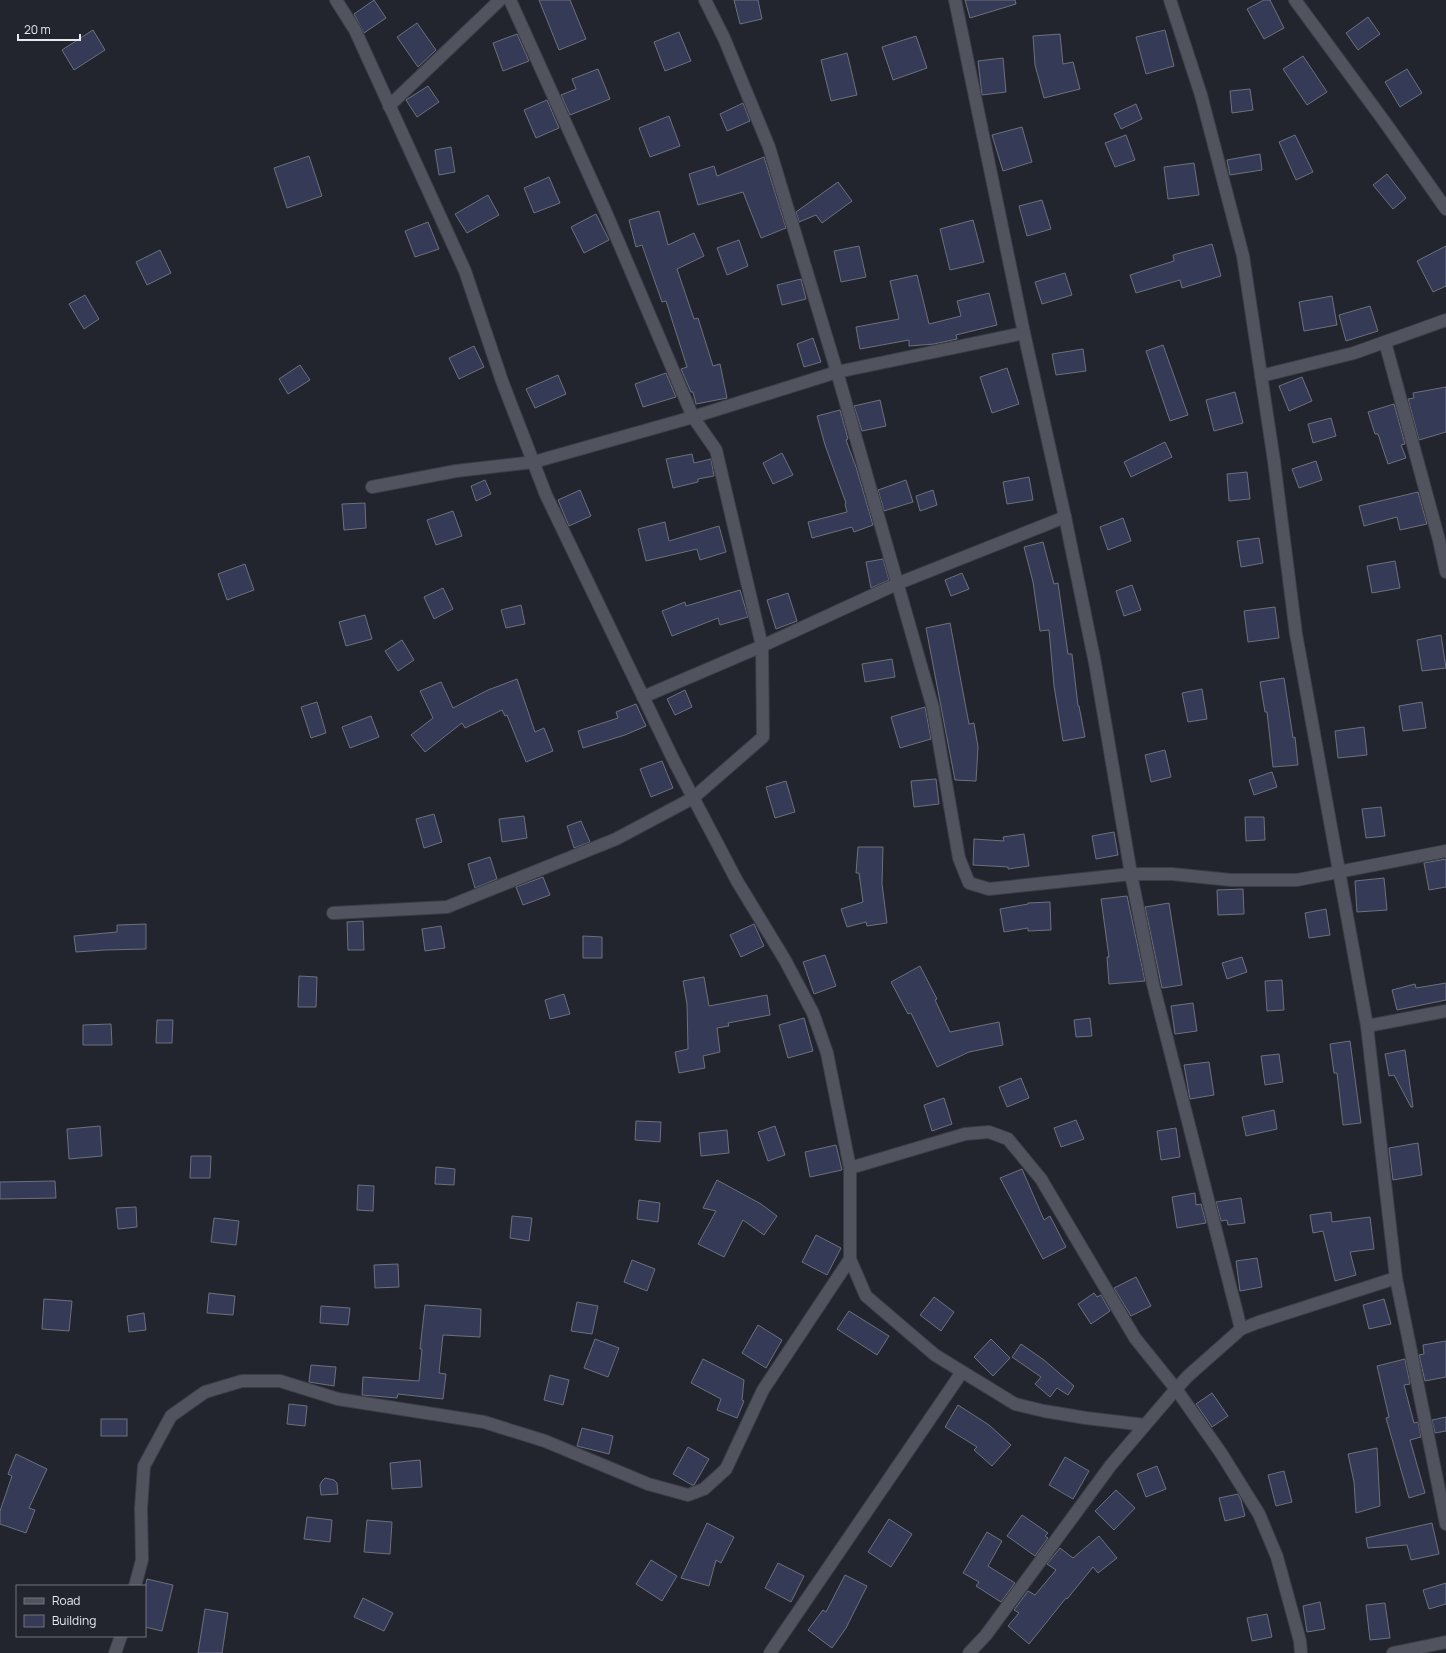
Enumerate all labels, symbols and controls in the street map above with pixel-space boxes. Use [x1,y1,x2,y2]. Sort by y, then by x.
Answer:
scale bar [18,16,80,42]
text: 20 m [24,21,51,38]
legend [16,1585,146,1637]
text: Road [52,1592,80,1609]
text: Building [52,1612,96,1629]

